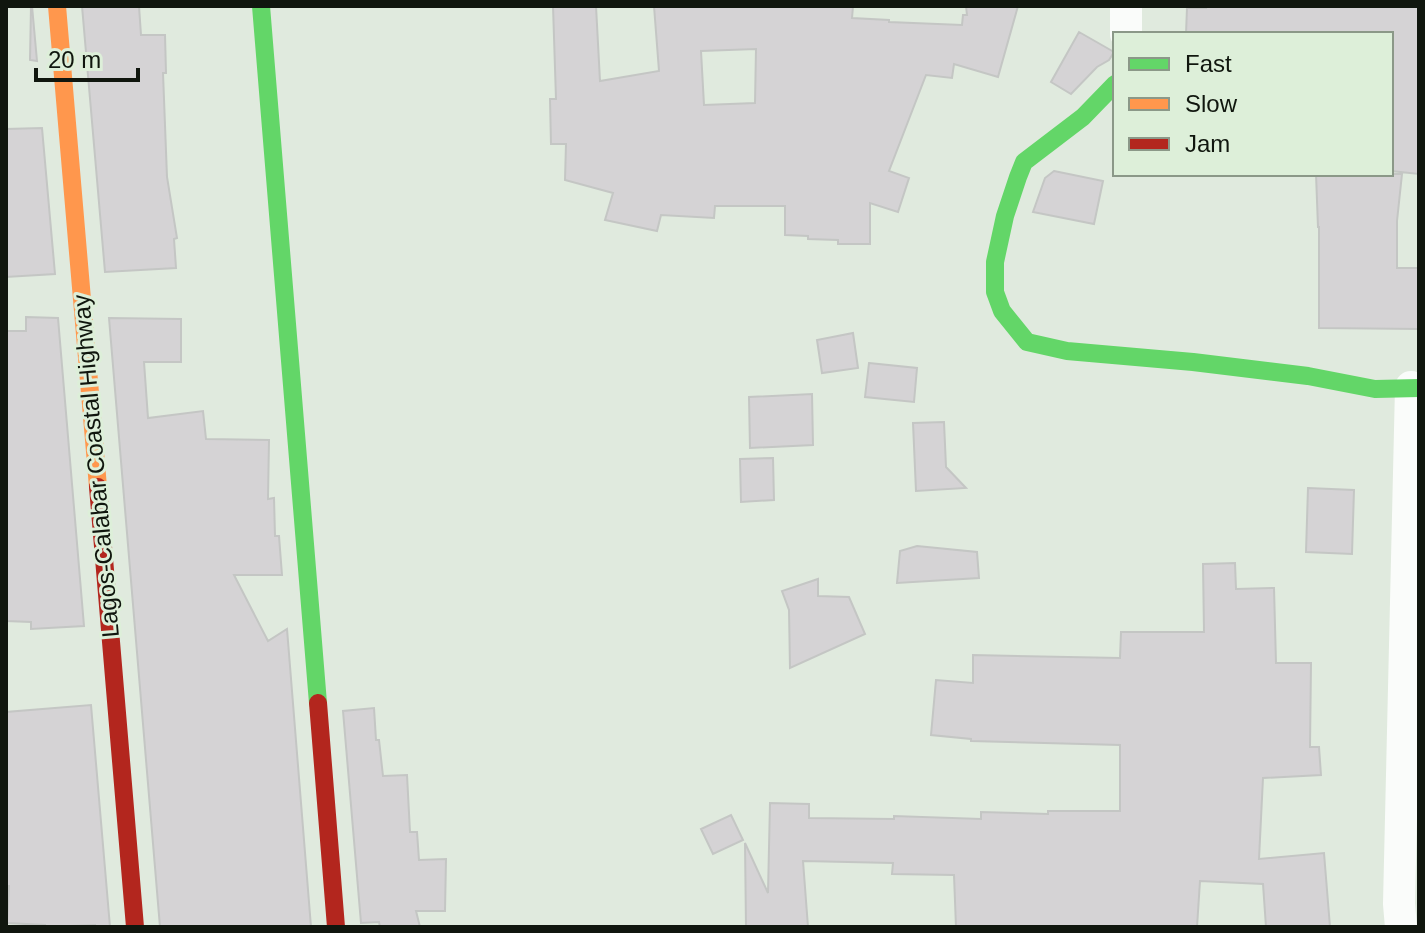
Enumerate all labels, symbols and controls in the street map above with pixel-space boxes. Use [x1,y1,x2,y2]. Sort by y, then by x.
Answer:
scale bar [36,32,138,82]
legend [1113,32,1393,176]
text: 20 m [48,46,101,73]
text: Fast [1185,50,1232,77]
text: Slow [1185,90,1238,117]
text: Jam [1185,130,1230,157]
street label: Lagos-Calabar Coastal Highway [67,293,124,639]

